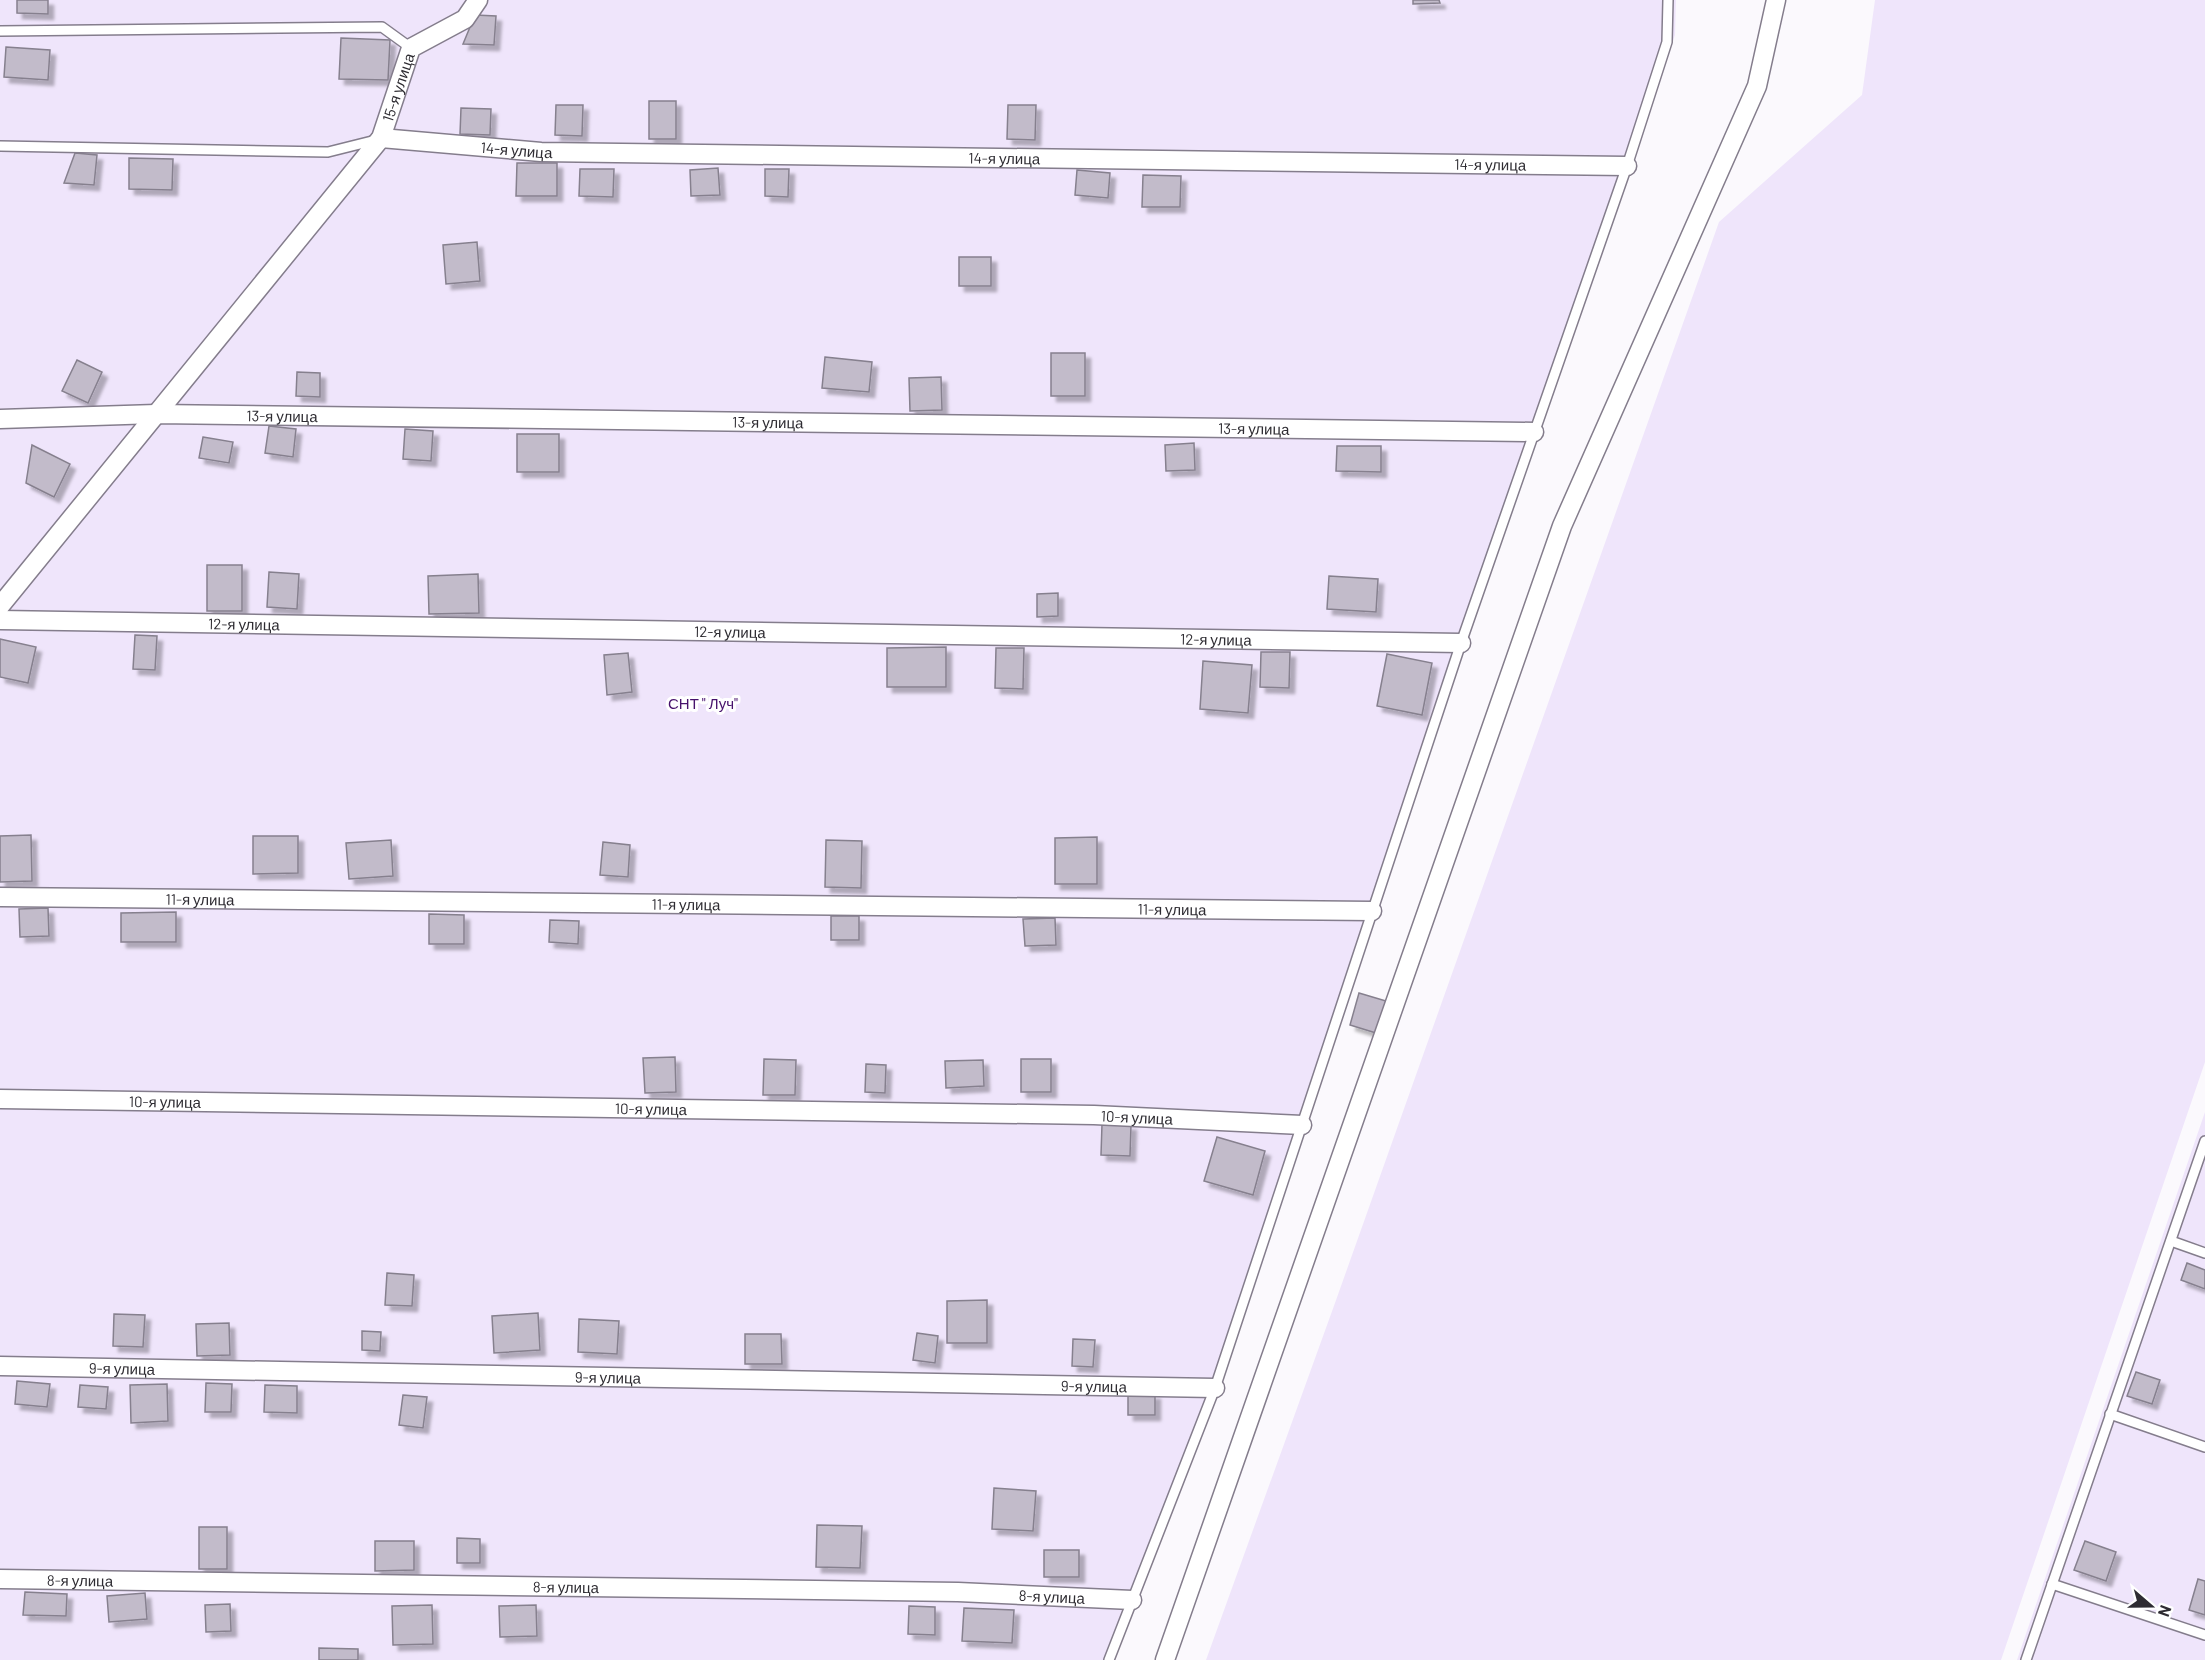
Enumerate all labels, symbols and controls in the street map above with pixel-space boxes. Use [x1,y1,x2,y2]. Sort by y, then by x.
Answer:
street label: 15-я улица [378,50,418,124]
street label: 14-я улица [480,138,553,161]
street label: 14-я улица [968,149,1041,167]
street label: 14-я улица [1454,155,1527,174]
street label: 13-я улица [246,406,318,425]
street label: 13-я улица [732,413,804,431]
street label: 13-я улица [1218,419,1290,438]
street label: 12-я улица [208,614,281,633]
street label: 12-я улица [694,622,767,641]
street label: 12-я улица [1180,630,1252,649]
park label: СНТ " Луч" [668,694,738,712]
street label: 11-я улица [165,890,235,908]
street label: 11-я улица [651,895,721,913]
street label: 11-я улица [1137,900,1207,918]
street label: 10-я улица [129,1092,202,1111]
street label: 10-я улица [615,1099,688,1118]
street label: 10-я улица [1100,1106,1174,1128]
street label: 9-я улица [89,1359,156,1378]
street label: 9-я улица [575,1367,642,1387]
street label: 9-я улица [1061,1376,1128,1395]
street label: 8-я улица [47,1571,114,1590]
north arrow [2121,1576,2181,1636]
street label: 8-я улица [533,1577,600,1596]
street label: 8-я улица [1018,1586,1086,1607]
text: N [2155,1603,2176,1620]

